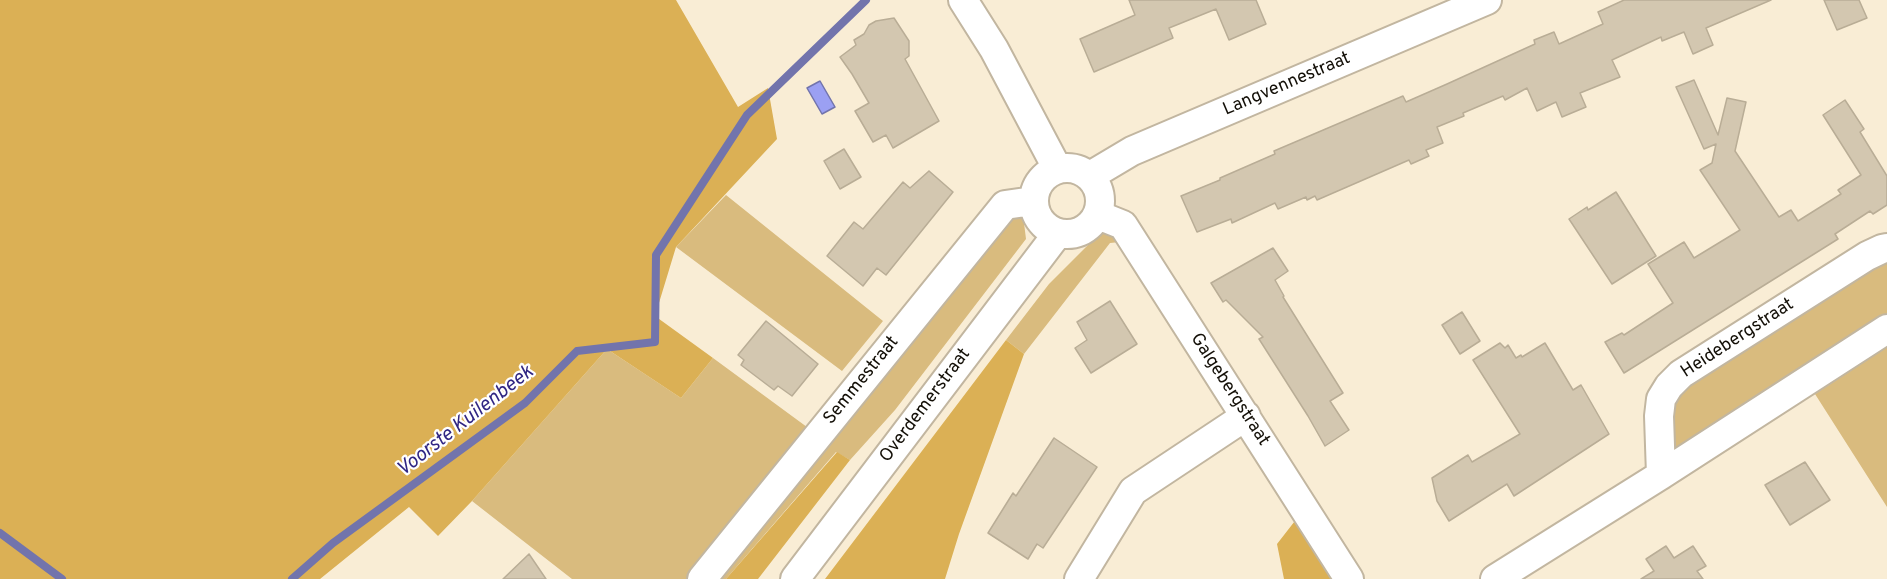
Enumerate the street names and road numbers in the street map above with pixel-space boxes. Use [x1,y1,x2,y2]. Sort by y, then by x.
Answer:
street label: Langvennestraat [1220,48,1354,122]
street label: Heidebergstraat [1678,294,1798,384]
street label: Galgebergstraat [1185,330,1273,450]
street label: Semmestraat [820,332,904,430]
street label: Overdemerstraat [876,345,976,467]

